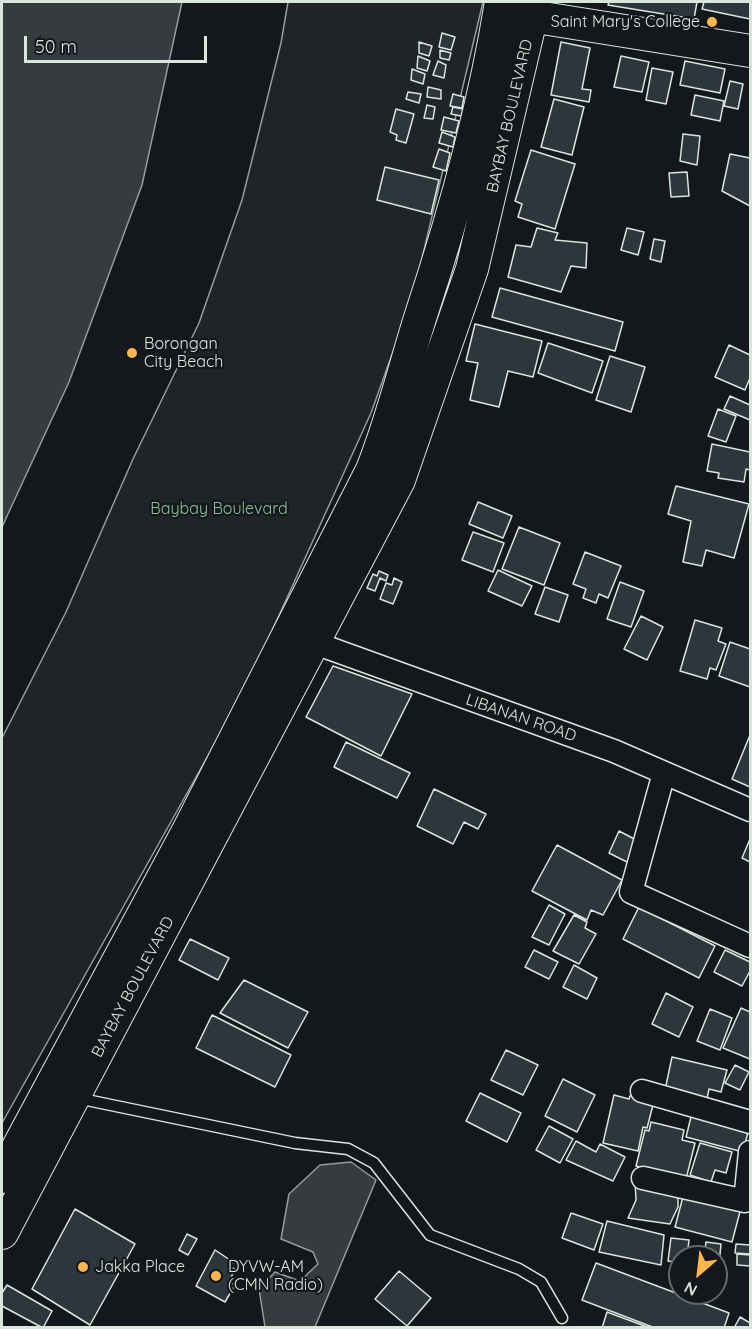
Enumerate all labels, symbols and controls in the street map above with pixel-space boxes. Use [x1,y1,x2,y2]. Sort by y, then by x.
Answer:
place label: Saint Mary's College [551,12,700,32]
marker: Saint Mary's College [705,15,719,29]
scale bar [27,24,210,62]
text: 50 m [35,35,77,58]
street label: BAYBAY BOULEVARD [483,37,537,195]
place label: Borongan City Beach [144,334,223,372]
marker: Borongan City Beach [125,346,139,360]
park label: Baybay Boulevard [150,499,288,519]
street label: LIBANAN ROAD [463,690,579,746]
street label: BAYBAY BOULEVARD [88,913,178,1061]
north arrow [668,1245,728,1305]
place label: Jakka Place [95,1257,185,1277]
place label: DYVW-AM (CMN Radio) [228,1257,323,1295]
marker: Jakka Place [76,1260,90,1274]
marker: DYVW-AM (CMN Radio) [209,1269,223,1283]
text: N [681,1278,700,1301]

